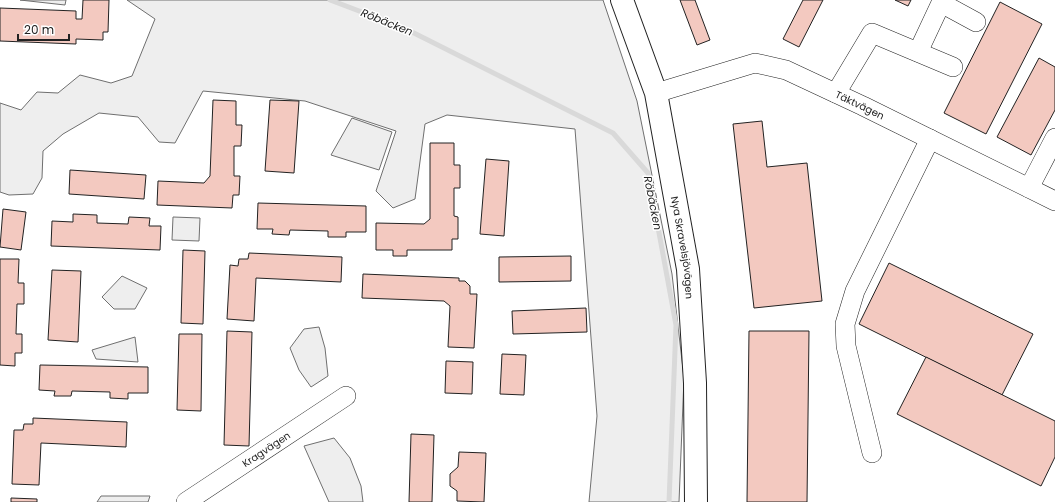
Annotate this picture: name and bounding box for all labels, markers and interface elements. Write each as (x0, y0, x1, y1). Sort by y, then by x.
water label: Röbäcken (359, 4, 415, 40)
scale bar (18, 16, 69, 42)
text: 20 m (24, 21, 54, 38)
street label: Täktvägen (833, 87, 887, 123)
water label: Röbäcken (640, 175, 666, 231)
street label: Nya Skravelsjövägen (667, 195, 697, 299)
street label: Kragvägen (239, 428, 293, 470)

